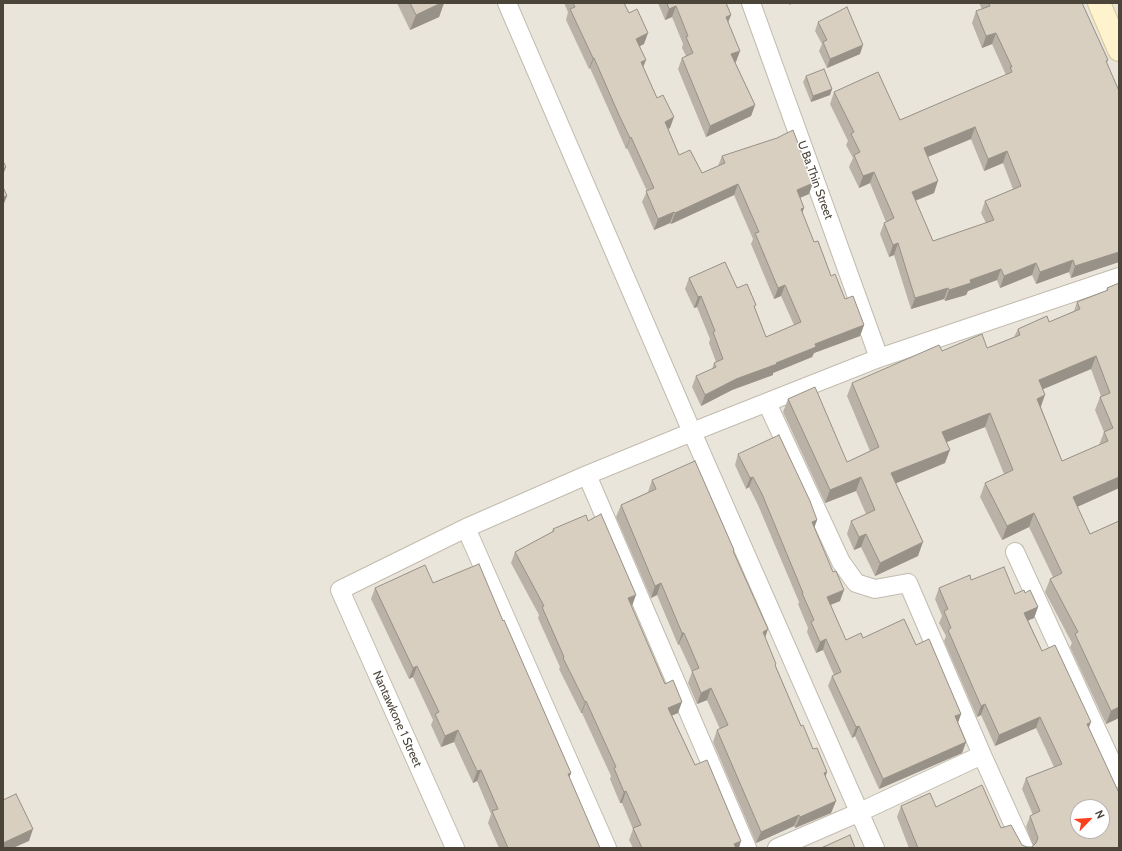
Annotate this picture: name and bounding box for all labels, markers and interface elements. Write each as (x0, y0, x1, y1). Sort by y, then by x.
street label: U Ba Thin Street (794, 139, 836, 221)
street label: Nantawkone 1 Street (369, 669, 425, 769)
north arrow (1070, 799, 1110, 839)
text: N (1092, 808, 1108, 821)

